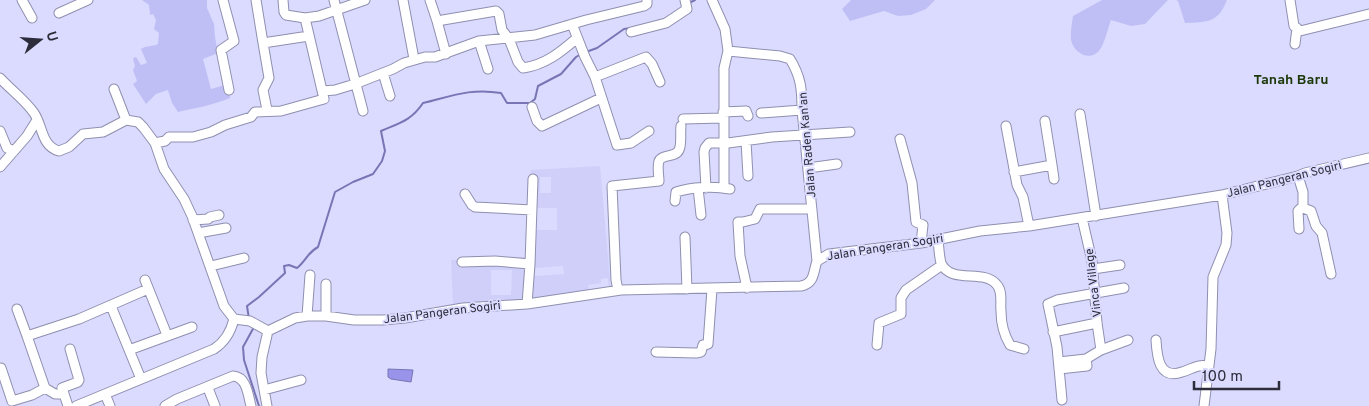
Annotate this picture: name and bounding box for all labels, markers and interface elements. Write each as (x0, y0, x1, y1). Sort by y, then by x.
north arrow (15, 15, 65, 65)
text: U (41, 29, 61, 44)
district label: Tanah Baru (1253, 72, 1329, 89)
street label: Jalan Raden Kan'an (795, 91, 821, 198)
street label: Jalan Pangeran Sogiri (1225, 158, 1343, 202)
street label: Jalan Pangeran Sogiri (826, 231, 945, 265)
street label: Vinca Village (1082, 248, 1106, 318)
street label: Jalan Pangeran Sogiri (383, 298, 502, 328)
scale bar (1194, 358, 1279, 390)
text: 100 m (1202, 368, 1243, 387)

